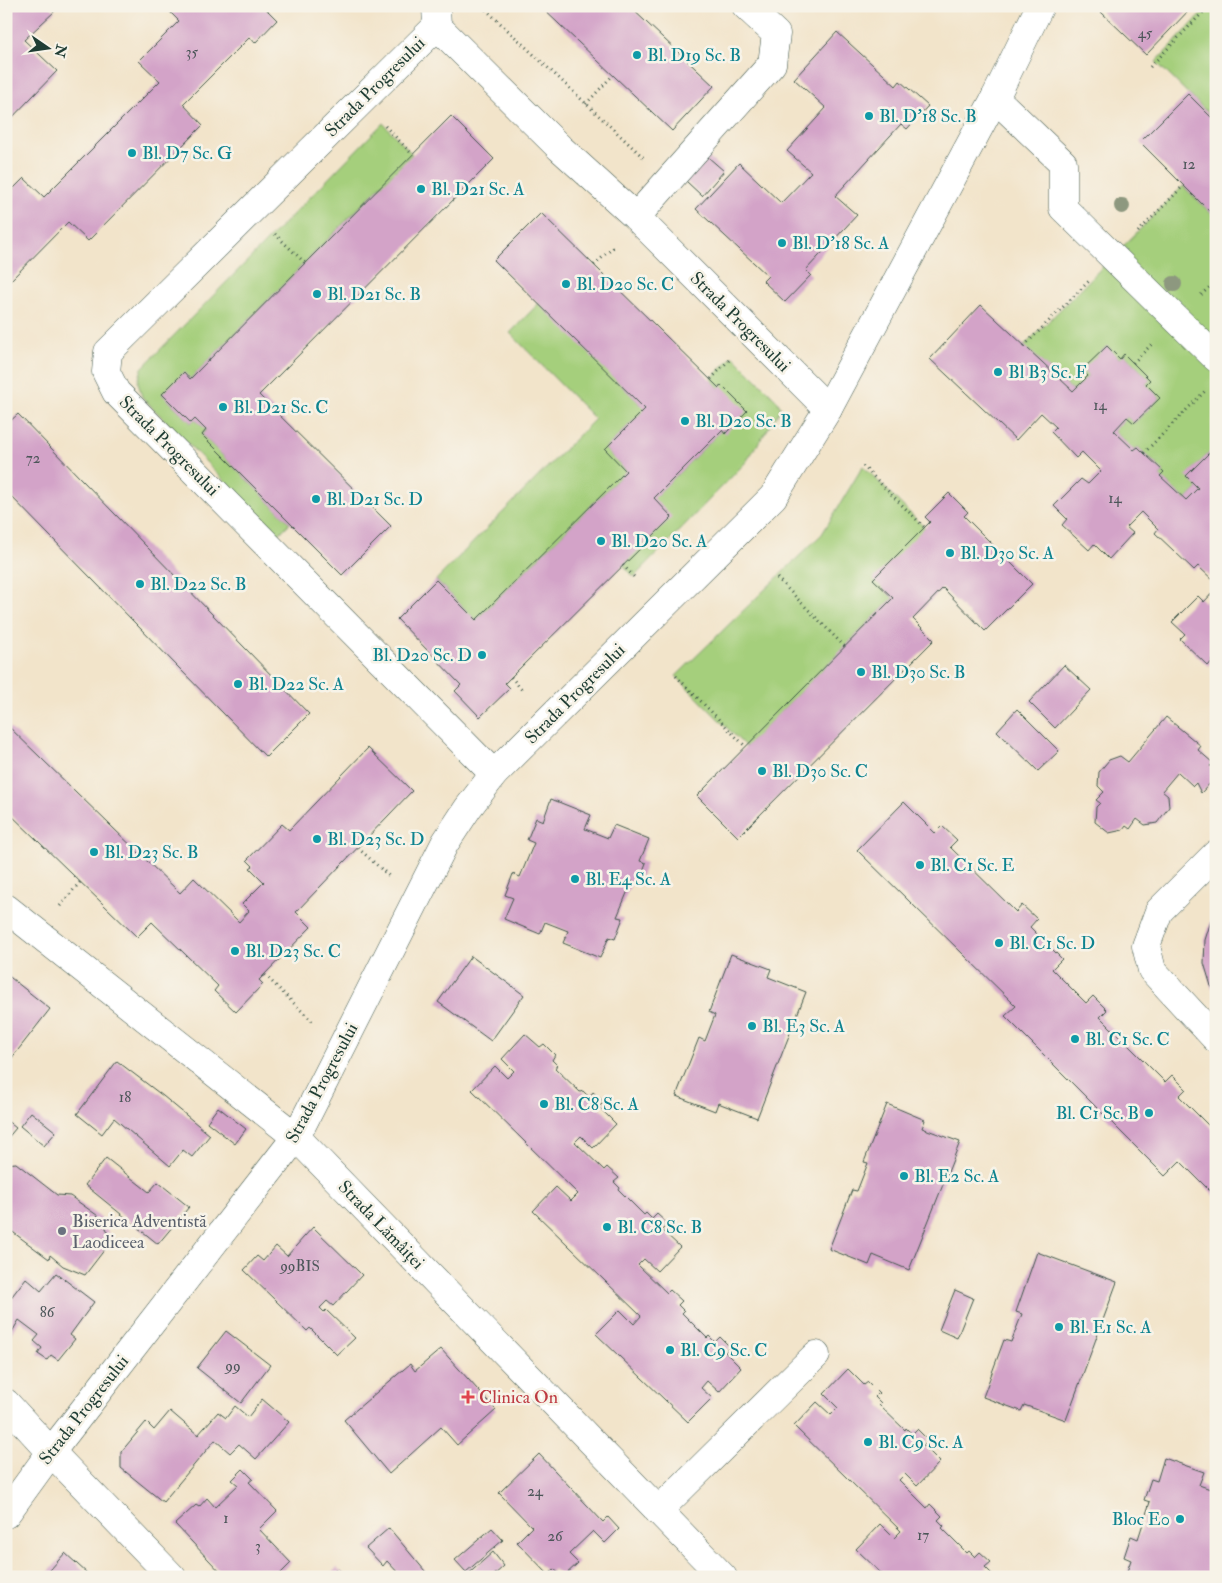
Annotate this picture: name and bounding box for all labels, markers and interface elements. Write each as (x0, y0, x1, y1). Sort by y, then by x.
north arrow (22, 22, 72, 72)
house number: 45 (1138, 24, 1153, 43)
street label: Strada Progresului (320, 32, 430, 142)
text: N (50, 42, 70, 59)
house number: 35 (186, 43, 199, 62)
place label: Bl. D19 Sc. B (647, 44, 741, 67)
marker: Bl. D19 Sc. B (631, 49, 643, 61)
place label: Bl. D'18 Sc. B (879, 105, 977, 128)
marker: Bl. D'18 Sc. B (863, 110, 875, 122)
place label: Bl. D7 Sc. G (142, 142, 232, 165)
marker: Bl. D7 Sc. G (126, 147, 138, 159)
house number: 12 (1183, 155, 1196, 174)
place label: Bl. D21 Sc. A (431, 178, 525, 201)
marker: Bl. D21 Sc. A (415, 183, 427, 195)
place label: Bl. D'18 Sc. A (792, 232, 890, 255)
marker: Bl. D'18 Sc. A (776, 237, 788, 249)
street label: Strada Progresului (685, 267, 795, 377)
place label: Bl. D20 Sc. C (576, 273, 674, 296)
marker: Bl. D20 Sc. C (560, 278, 572, 290)
place label: Bl. D21 Sc. B (327, 283, 421, 306)
marker: Bl. D21 Sc. B (311, 288, 323, 300)
place label: Bl B3 Sc. F (1008, 361, 1086, 384)
marker: Bl B3 Sc. F (992, 366, 1004, 378)
street label: Strada Progresului (114, 391, 224, 501)
place label: Bl. D21 Sc. C (233, 396, 328, 419)
house number: 14 (1093, 396, 1108, 415)
marker: Bl. D21 Sc. C (217, 401, 229, 413)
place label: Bl. D20 Sc. B (695, 410, 792, 433)
marker: Bl. D20 Sc. B (679, 415, 691, 427)
house number: 72 (26, 449, 41, 468)
place label: Bl. D21 Sc. D (326, 488, 423, 511)
house number: 14 (1108, 489, 1123, 508)
marker: Bl. D21 Sc. D (310, 493, 322, 505)
place label: Bl. D20 Sc. A (611, 530, 708, 553)
marker: Bl. D20 Sc. A (595, 535, 607, 547)
place label: Bl. D30 Sc. A (960, 542, 1055, 565)
marker: Bl. D30 Sc. A (944, 547, 956, 559)
place label: Bl. D22 Sc. B (150, 573, 247, 596)
marker: Bl. D22 Sc. B (134, 578, 146, 590)
street label: Strada Progresului (520, 639, 630, 749)
place label: Bl. D20 Sc. D (372, 644, 472, 667)
marker: Bl. D20 Sc. D (476, 649, 488, 661)
place label: Bl. D30 Sc. B (871, 661, 966, 684)
marker: Bl. D30 Sc. B (855, 666, 867, 678)
place label: Bl. D22 Sc. A (248, 673, 345, 696)
marker: Bl. D22 Sc. A (232, 678, 244, 690)
place label: Bl. D30 Sc. C (772, 760, 868, 783)
marker: Bl. D30 Sc. C (756, 765, 768, 777)
place label: Bl. D23 Sc. D (327, 828, 424, 851)
marker: Bl. D23 Sc. D (311, 833, 323, 845)
place label: Bl. D23 Sc. B (104, 841, 198, 864)
marker: Bl. D23 Sc. B (88, 846, 100, 858)
place label: Bl. C1 Sc. E (930, 854, 1015, 877)
marker: Bl. C1 Sc. E (914, 859, 926, 871)
place label: Bl. E4 Sc. A (585, 868, 672, 891)
marker: Bl. E4 Sc. A (569, 873, 581, 885)
place label: Bl. C1 Sc. D (1009, 932, 1095, 955)
marker: Bl. C1 Sc. D (993, 937, 1005, 949)
place label: Bl. D23 Sc. C (245, 940, 341, 963)
marker: Bl. D23 Sc. C (229, 945, 241, 957)
place label: Bl. E3 Sc. A (762, 1015, 846, 1038)
street label: Strada Progresului (281, 1019, 363, 1147)
marker: Bl. E3 Sc. A (746, 1020, 758, 1032)
place label: Bl. C1 Sc. C (1085, 1028, 1170, 1051)
marker: Bl. C1 Sc. C (1069, 1033, 1081, 1045)
house number: 18 (119, 1088, 131, 1107)
place label: Bl. C8 Sc. A (554, 1093, 640, 1116)
marker: Bl. C8 Sc. A (538, 1098, 550, 1110)
place label: Bl. C1 Sc. B (1056, 1102, 1139, 1125)
marker: Bl. C1 Sc. B (1143, 1107, 1155, 1119)
place label: Bl. E2 Sc. A (914, 1165, 1000, 1188)
marker: Bl. E2 Sc. A (898, 1170, 910, 1182)
street label: Strada Lămâiței (333, 1176, 429, 1274)
place label: Biserica Adventistă Laodiceea (72, 1210, 207, 1254)
place label: Bl. C8 Sc. B (617, 1216, 702, 1239)
marker: Bl. C8 Sc. B (601, 1221, 613, 1233)
marker: Biserica Adventistă Laodiceea (56, 1225, 68, 1237)
house number: 99BIS (279, 1257, 320, 1276)
house number: 86 (40, 1303, 56, 1322)
place label: Bl. E1 Sc. A (1069, 1316, 1152, 1339)
marker: Bl. E1 Sc. A (1053, 1321, 1065, 1333)
place label: Bl. C9 Sc. C (680, 1339, 768, 1362)
marker: Bl. C9 Sc. C (664, 1344, 676, 1356)
street label: Strada Progresului (34, 1350, 134, 1469)
house number: 99 (224, 1357, 241, 1376)
place label: Clinica On (479, 1386, 558, 1409)
marker: Clinica On (461, 1390, 475, 1404)
place label: Bl. C9 Sc. A (878, 1431, 964, 1454)
marker: Bl. C9 Sc. A (862, 1436, 874, 1448)
house number: 24 (527, 1482, 544, 1501)
place label: Bloc E0 (1112, 1508, 1170, 1531)
house number: 1 (223, 1509, 229, 1528)
marker: Bloc E0 (1174, 1513, 1186, 1525)
house number: 17 (917, 1526, 929, 1545)
house number: 26 (547, 1527, 564, 1546)
house number: 3 (255, 1537, 261, 1556)

